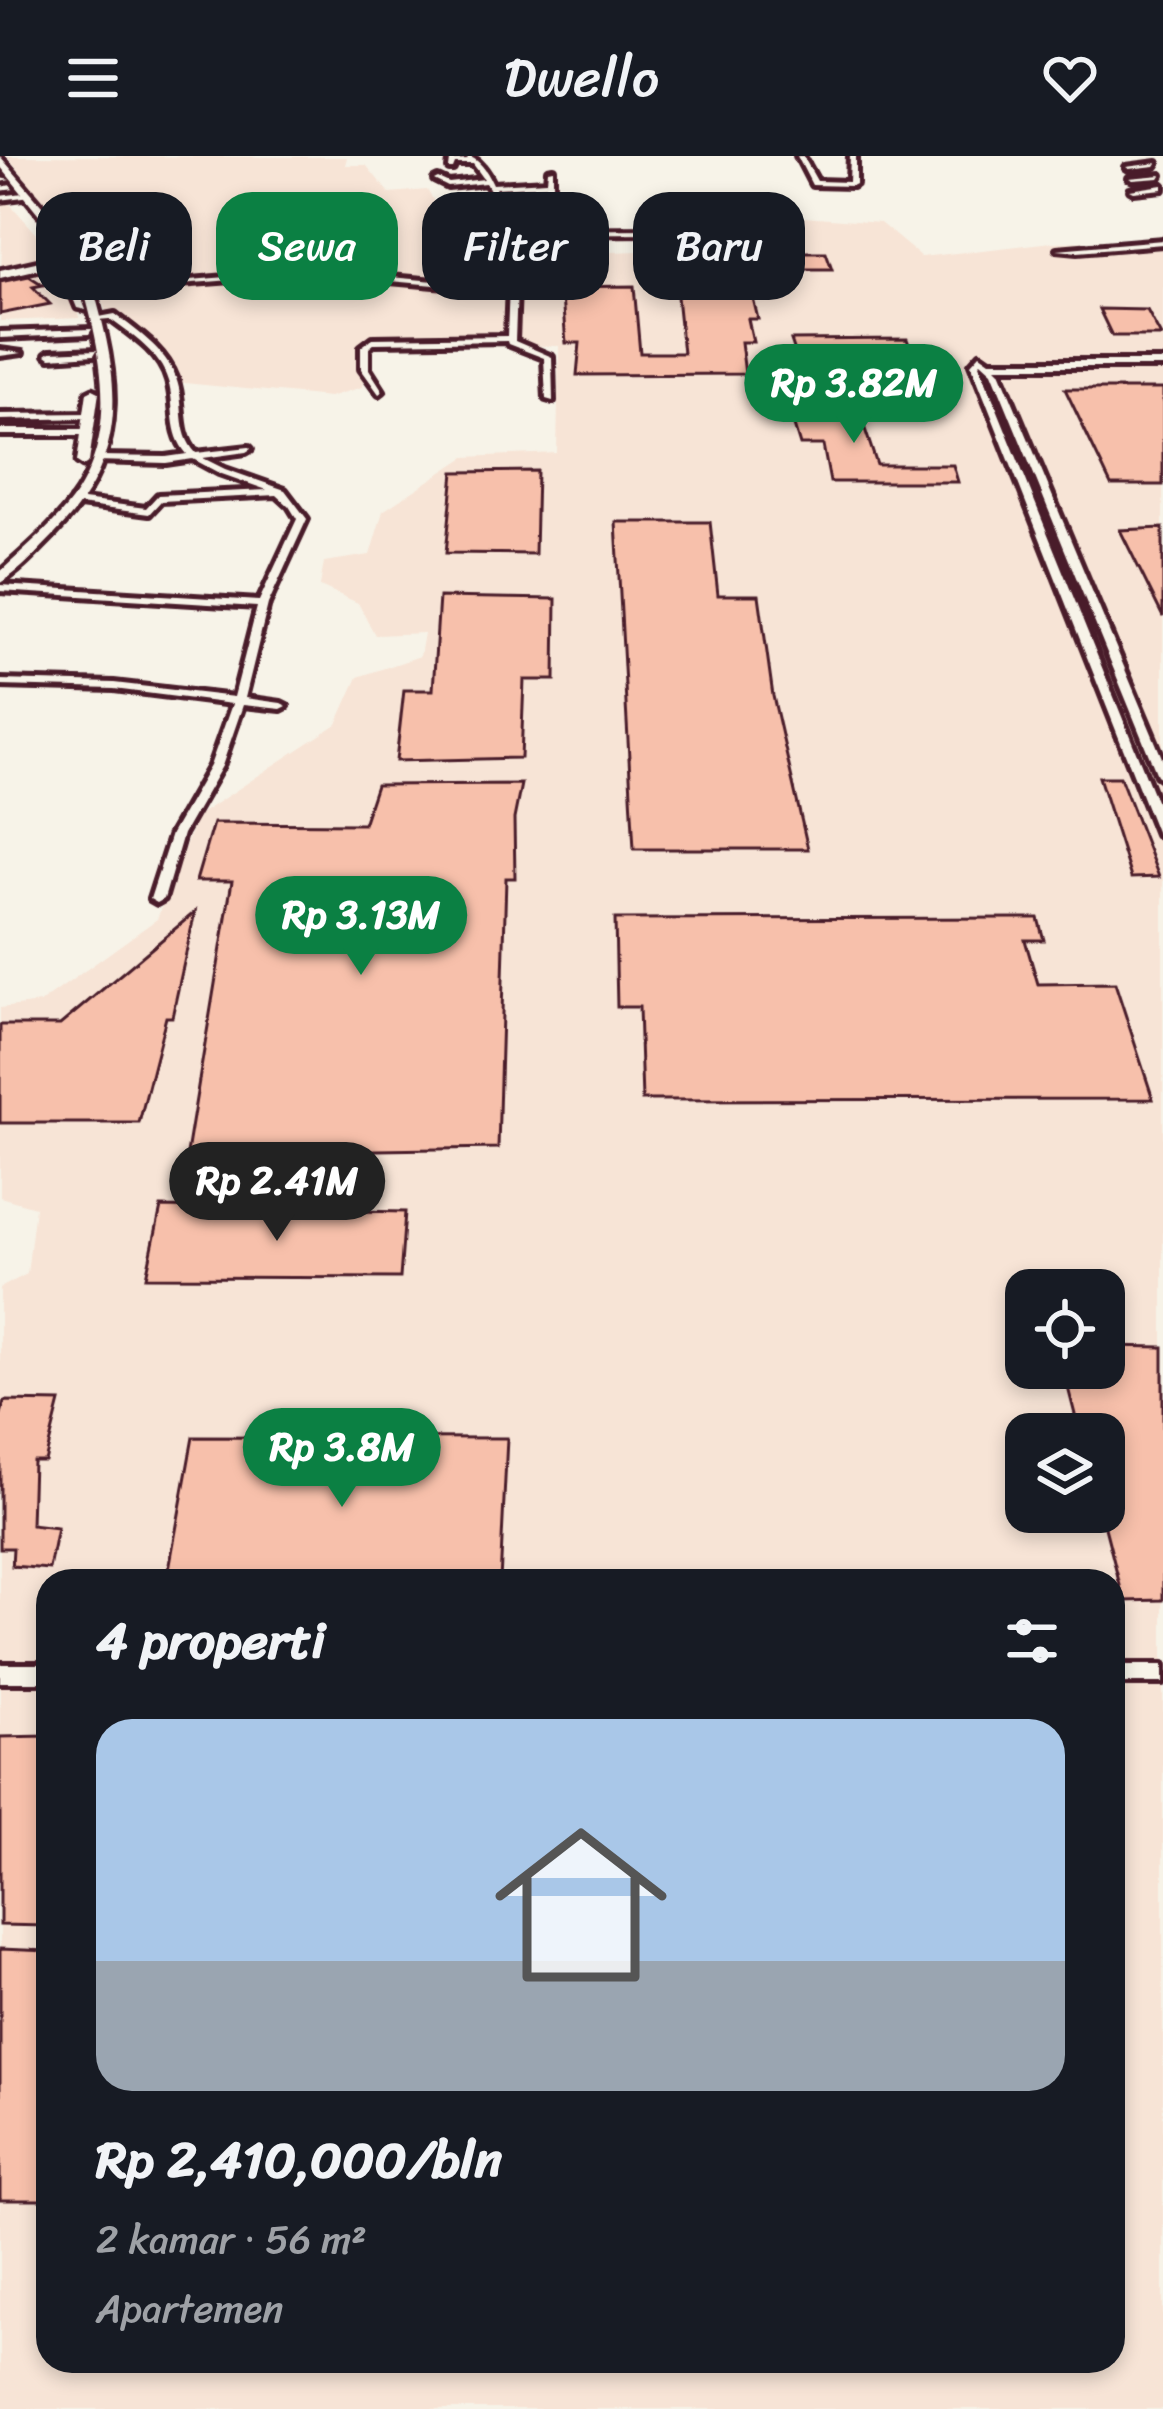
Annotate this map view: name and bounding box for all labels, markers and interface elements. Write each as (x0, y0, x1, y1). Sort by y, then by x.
text: Dwello (504, 30, 659, 126)
icon: menu (60, 45, 126, 111)
icon: heart (1037, 45, 1103, 111)
chip: Beli (36, 192, 192, 300)
chip: Sewa (216, 192, 398, 300)
chip: Filter (422, 192, 609, 300)
chip: Baru (633, 192, 805, 300)
pin: Rp 3.82M (730, 344, 978, 446)
text: Rp 3.82M (771, 348, 937, 417)
pin: Rp 3.13M (237, 876, 485, 978)
text: Rp 3.13M (282, 880, 440, 949)
pin: Rp 2.41M (153, 1142, 401, 1244)
text: Rp 2.41M (196, 1146, 358, 1215)
map controls (1005, 1269, 1125, 1533)
button: locate (1005, 1269, 1125, 1389)
pin: Rp 3.8M (231, 1408, 453, 1510)
text: Rp 3.8M (270, 1412, 414, 1481)
button: layers (1005, 1413, 1125, 1533)
text: 4 properti (96, 1596, 325, 1686)
icon: filters (999, 1608, 1065, 1674)
icon: home (473, 1797, 689, 2013)
text: Rp 2,410,000/bln (96, 2115, 502, 2205)
text: 2 kamar · 56 m² (96, 2205, 367, 2274)
text: Apartemen (96, 2274, 283, 2343)

